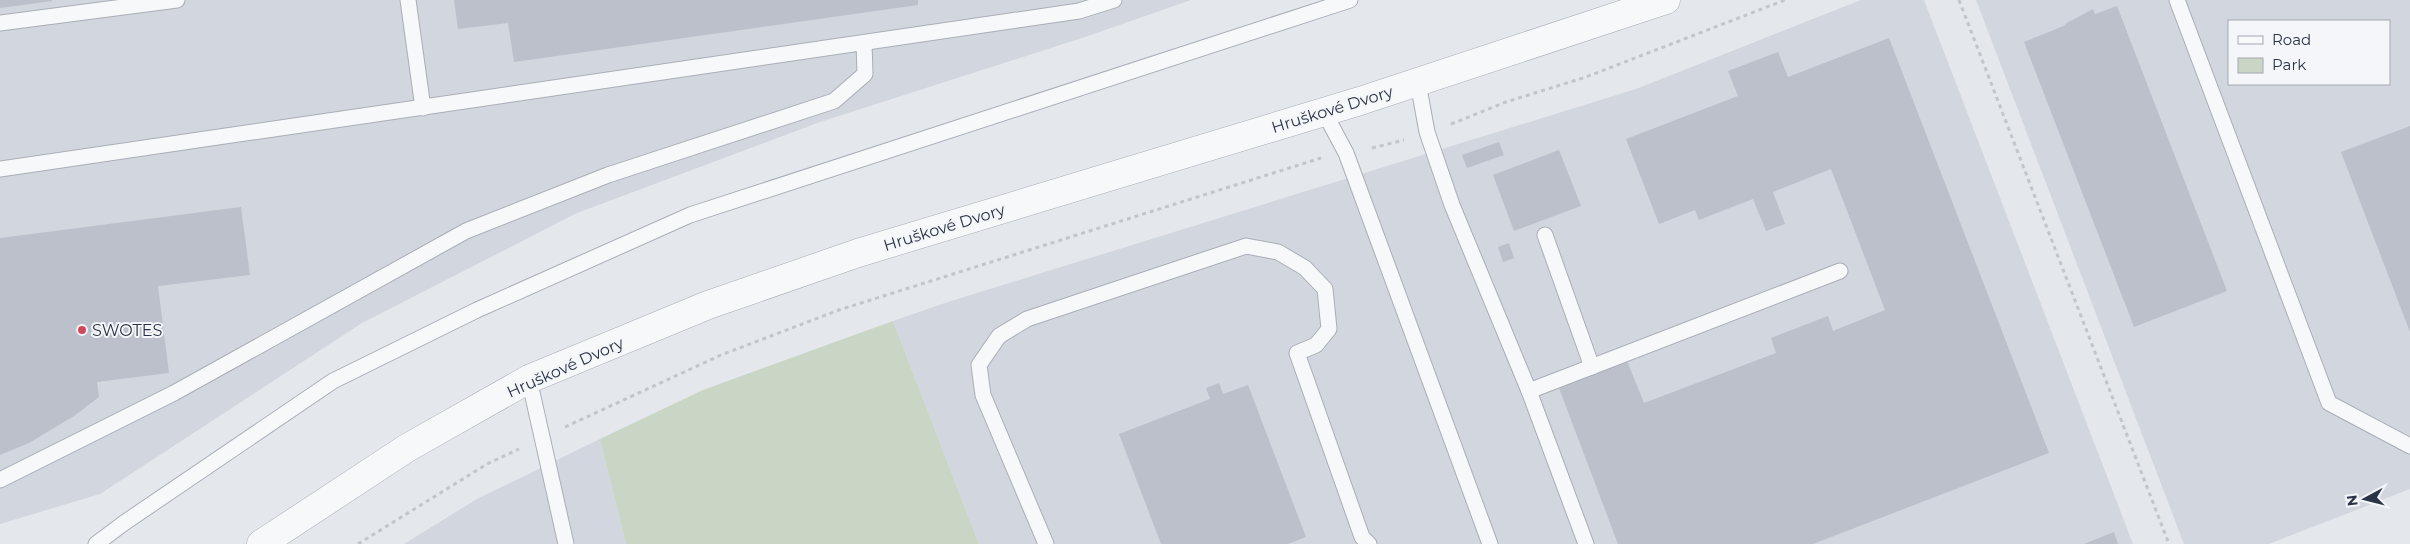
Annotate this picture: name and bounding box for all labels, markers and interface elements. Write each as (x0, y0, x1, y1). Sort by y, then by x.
legend (2228, 20, 2390, 85)
text: Road (2272, 30, 2311, 49)
text: Park (2272, 55, 2306, 74)
street label: Hruškové Dvory (1269, 82, 1395, 137)
street label: Hruškové Dvory (881, 200, 1007, 255)
place label: SWOTES (92, 321, 162, 340)
marker: SWOTES (76, 324, 88, 336)
street label: Hruškové Dvory (504, 333, 627, 402)
north arrow (2340, 474, 2390, 524)
text: N (2342, 494, 2362, 507)

